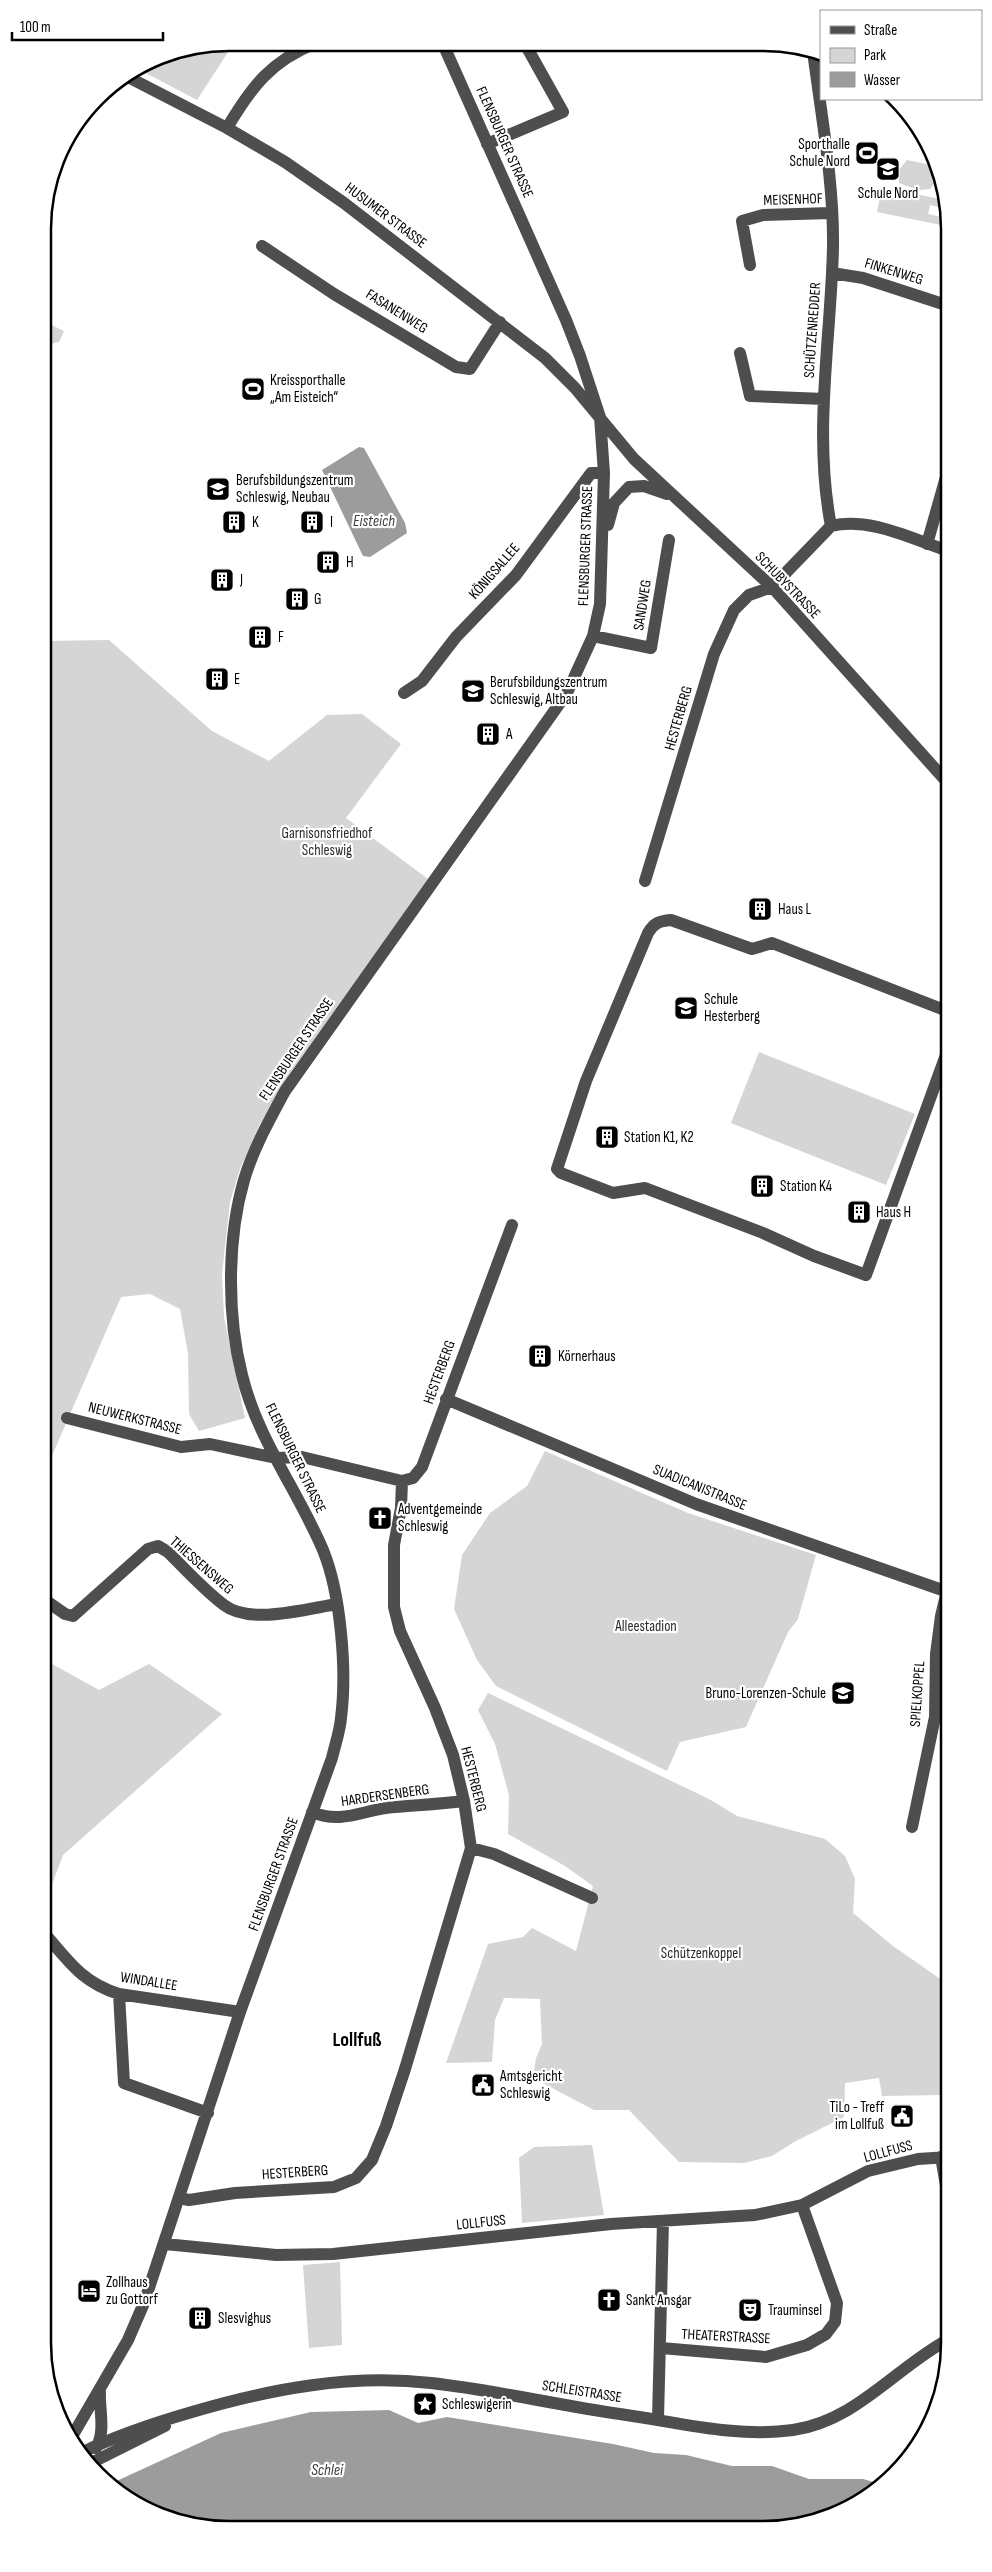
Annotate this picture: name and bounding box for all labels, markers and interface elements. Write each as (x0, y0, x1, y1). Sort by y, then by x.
scale bar (12, 10, 164, 42)
legend (820, 10, 982, 100)
text: 100 m (20, 18, 51, 37)
text: Straße (864, 21, 897, 40)
text: Park (864, 46, 886, 65)
text: Wasser (864, 71, 901, 90)
street label: FLENSBURGER STRASSE (471, 84, 538, 201)
place label: Sporthalle Schule Nord (789, 135, 850, 171)
sports icon: Sporthalle Schule Nord (854, 140, 880, 166)
school or university icon: Schule Nord (875, 156, 901, 182)
street label: HUSUMER STRASSE (341, 178, 430, 252)
place label: Schule Nord (858, 184, 918, 203)
street label: MEISENHOF (763, 189, 823, 210)
street label: FINKENWEG (862, 254, 926, 289)
street label: SCHÜTZENREDDER (800, 282, 825, 379)
street label: FASANENWEG (362, 285, 431, 338)
place label: Kreissporthalle „Am Eisteich“ (270, 371, 346, 407)
sports icon: Kreissporthalle „Am Eisteich“ (240, 376, 266, 402)
place label: Berufsbildungszentrum Schleswig, Neubau (236, 471, 353, 507)
school or university icon: Berufsbildungszentrum Schleswig, Neubau (205, 476, 231, 502)
street label: FLENSBURGER STRASSE (574, 486, 597, 606)
building icon: K (221, 509, 247, 535)
building icon: I (299, 509, 325, 535)
water label: Eisteich (353, 512, 395, 531)
place label: K (252, 513, 259, 532)
place label: I (330, 513, 333, 532)
street label: KÖNIGSALLEE (465, 539, 524, 603)
street label: SCHUBYSTRASSE (751, 548, 824, 623)
building icon: H (315, 549, 341, 575)
place label: H (346, 553, 354, 572)
building icon: J (209, 567, 235, 593)
place label: J (239, 571, 243, 590)
street label: SANDWEG (629, 578, 656, 632)
building icon: G (284, 586, 310, 612)
place label: G (314, 590, 322, 609)
building icon: F (247, 624, 273, 650)
place label: F (278, 628, 284, 647)
building icon: E (204, 666, 230, 692)
place label: E (234, 670, 240, 689)
place label: Berufsbildungszentrum Schleswig, Altbau (490, 673, 607, 709)
school or university icon: Berufsbildungszentrum Schleswig, Altbau (460, 678, 486, 704)
street label: HESTERBERG (660, 684, 697, 753)
building icon: A (475, 721, 501, 747)
place label: A (505, 725, 513, 744)
park label: Garnisonsfriedhof Schleswig (282, 824, 373, 860)
building icon: Haus L (747, 896, 773, 922)
place label: Haus L (778, 900, 811, 919)
place label: Schule Hesterberg (704, 990, 760, 1026)
street label: FLENSBURGER STRASSE (255, 994, 338, 1104)
school or university icon: Schule Hesterberg (673, 995, 699, 1021)
building icon: Station K1, K2 (594, 1124, 620, 1150)
place label: Station K1, K2 (624, 1128, 694, 1147)
building icon: Station K4 (749, 1173, 775, 1199)
place label: Station K4 (780, 1177, 832, 1196)
building icon: Haus H (846, 1199, 872, 1225)
place label: Haus H (876, 1203, 911, 1222)
street label: HESTERBERG (419, 1338, 460, 1407)
building icon: Körnerhaus (527, 1343, 553, 1369)
place label: Körnerhaus (558, 1347, 616, 1366)
street label: NEUWERKSTRASSE (86, 1398, 183, 1439)
street label: FLENSBURGER STRASSE (261, 1400, 330, 1516)
street label: SUADICANISTRASSE (650, 1460, 749, 1515)
place label: Adventgemeinde Schleswig (397, 1500, 482, 1536)
church icon: Adventgemeinde Schleswig (367, 1505, 393, 1531)
street label: THIESSENSWEG (166, 1532, 238, 1598)
park label: Alleestadion (614, 1617, 677, 1636)
street label: SPIELKOPPEL (906, 1660, 929, 1728)
school or university icon: Bruno-Lorenzen-Schule (830, 1680, 856, 1706)
place label: Bruno-Lorenzen-Schule (706, 1684, 826, 1703)
street label: HESTERBERG (456, 1745, 491, 1814)
street label: HARDERSENBERG (340, 1780, 430, 1811)
street label: FLENSBURGER STRASSE (244, 1815, 303, 1934)
park label: Schützenkoppel (661, 1944, 741, 1963)
street label: WINDALLEE (119, 1968, 179, 1995)
district label: Lollfuß (333, 2028, 381, 2052)
place label: Amtsgericht Schleswig (499, 2067, 563, 2103)
public building icon: Amtsgericht Schleswig (470, 2072, 496, 2098)
place label: TiLo - Treff im Lollfuß (830, 2098, 884, 2134)
public building icon: TiLo - Treff im Lollfuß (889, 2103, 915, 2129)
street label: LOLLFUSS (862, 2136, 915, 2167)
street label: HESTERBERG (261, 2161, 329, 2184)
street label: LOLLFUSS (455, 2210, 507, 2235)
place label: Zollhaus zu Gottorf (106, 2273, 159, 2309)
hotel icon: Zollhaus zu Gottorf (76, 2278, 102, 2304)
church icon: Sankt Ansgar (596, 2287, 622, 2313)
place label: Sankt Ansgar (626, 2291, 692, 2310)
theatre icon: Trauminsel (737, 2297, 763, 2323)
place label: Trauminsel (768, 2301, 822, 2320)
building icon: Slesvighus (187, 2305, 213, 2331)
place label: Slesvighus (218, 2309, 271, 2328)
street label: THEATERSTRASSE (681, 2325, 771, 2348)
street label: SCHLEISTRASSE (541, 2376, 623, 2407)
place icon: Schleswigerin (412, 2391, 438, 2417)
place label: Schleswigerin (442, 2395, 512, 2414)
water label: Schlei (311, 2461, 344, 2480)

